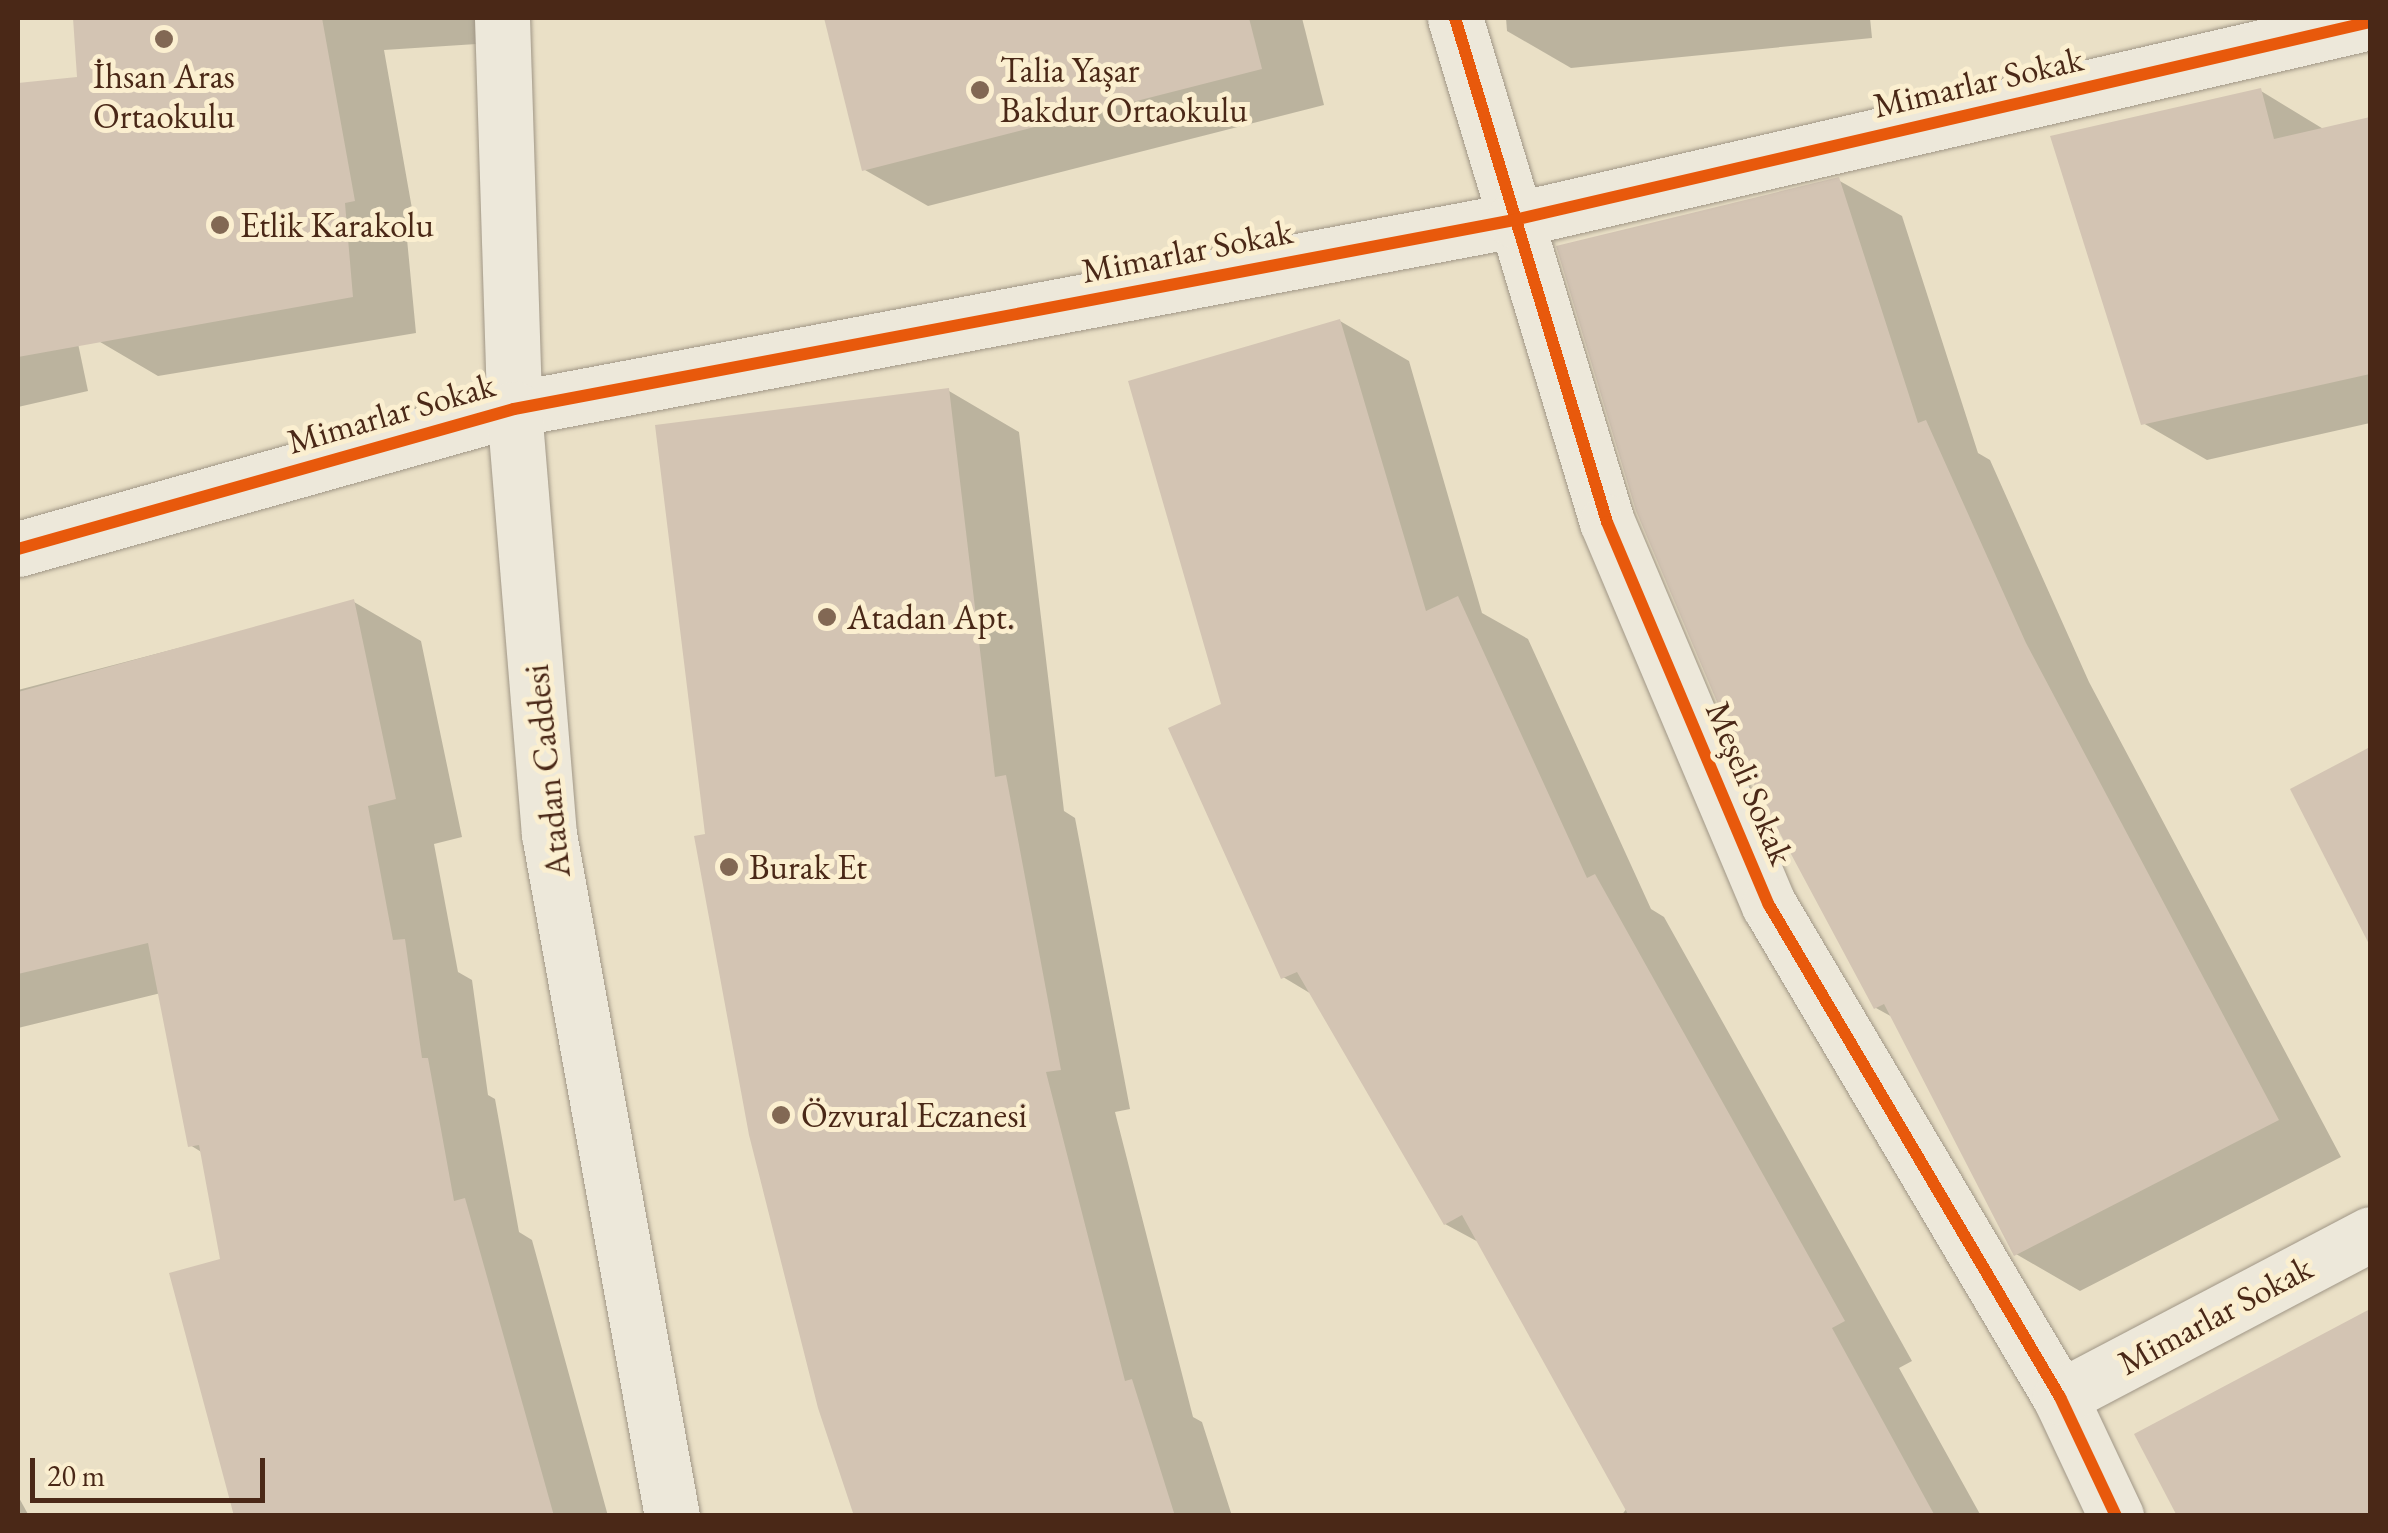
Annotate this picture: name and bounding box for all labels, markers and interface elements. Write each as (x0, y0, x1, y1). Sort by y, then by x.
marker: İhsan Aras Ortaokulu (153, 28, 175, 50)
street label: Mimarlar Sokak (1869, 37, 2087, 127)
place label: Talia Yaşar Bakdur Ortaokulu (1000, 49, 1248, 131)
place label: İhsan Aras Ortaokulu (93, 55, 235, 137)
marker: Talia Yaşar Bakdur Ortaokulu (969, 79, 991, 101)
place label: Etlik Karakolu (240, 204, 434, 246)
street label: Mimarlar Sokak (1078, 210, 1296, 292)
marker: Etlik Karakolu (209, 214, 231, 236)
street label: Mimarlar Sokak (282, 363, 500, 463)
place label: Atadan Apt. (847, 596, 1015, 638)
marker: Atadan Apt. (816, 606, 838, 628)
street label: Atadan Caddesi (515, 662, 579, 880)
street label: Meşeli Sokak (1697, 695, 1803, 871)
place label: Burak Et (749, 846, 867, 888)
marker: Burak Et (718, 856, 740, 878)
place label: Özvural Eczanesi (801, 1094, 1027, 1136)
marker: Özvural Eczanesi (770, 1104, 792, 1126)
street label: Mimarlar Sokak (2111, 1246, 2319, 1384)
scale bar (35, 1438, 270, 1500)
text: 20 m (47, 1456, 105, 1495)

